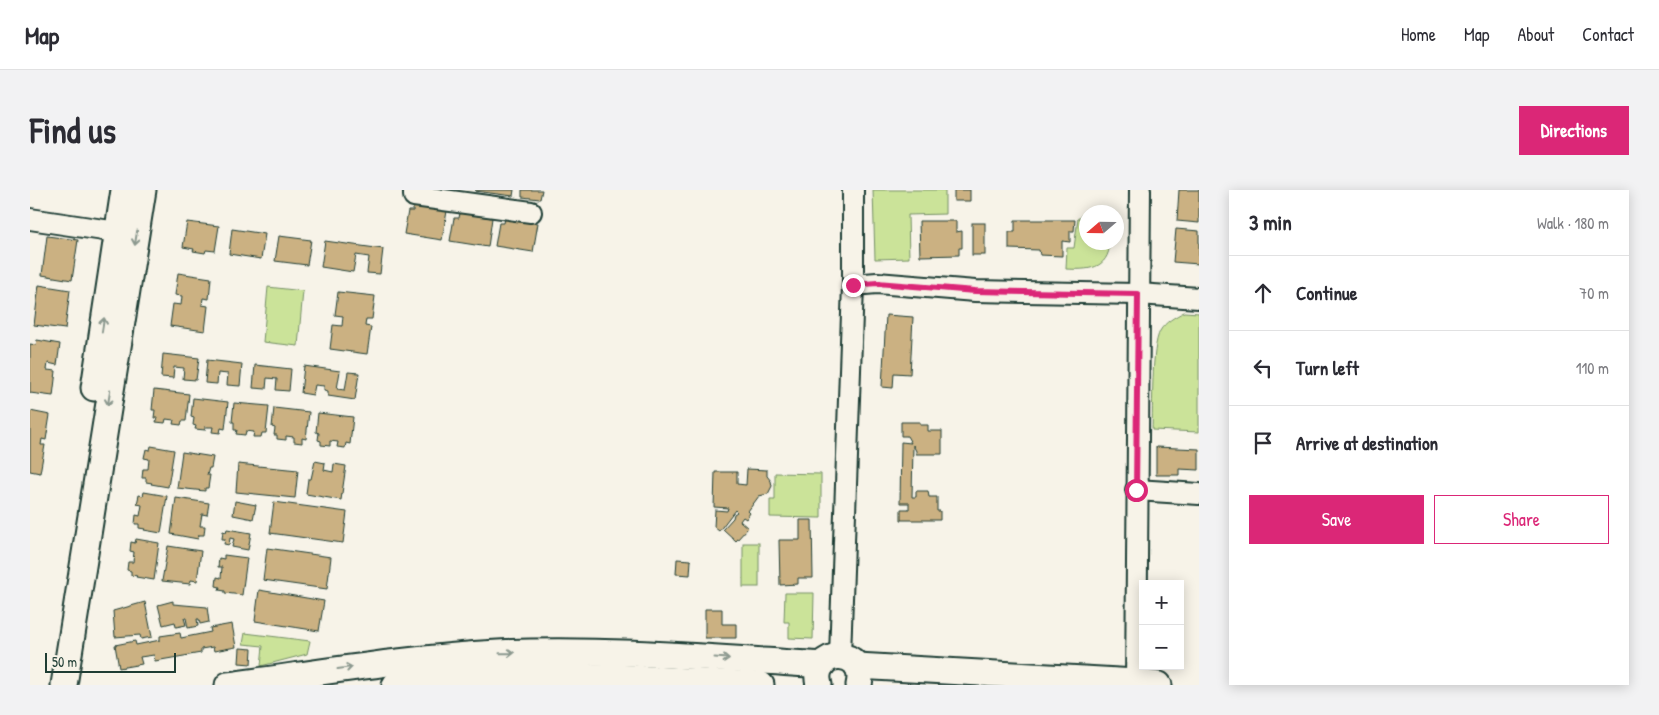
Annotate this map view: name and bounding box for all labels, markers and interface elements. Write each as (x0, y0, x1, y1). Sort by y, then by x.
text: Map (25, 19, 59, 51)
text: Home (1401, 22, 1436, 47)
text: Map (1464, 22, 1489, 47)
text: About (1517, 22, 1554, 47)
text: Contact (1582, 22, 1634, 47)
button: Directions (1519, 106, 1629, 155)
text: Find us (30, 107, 116, 154)
north arrow (1079, 205, 1124, 250)
text: 3 min (1249, 208, 1292, 237)
text: Walk · 180 m (1537, 212, 1609, 234)
one-way arrow (130, 230, 140, 246)
route end (842, 274, 865, 297)
icon: ahead (1249, 279, 1277, 307)
text: Continue (1296, 280, 1357, 306)
text: 70 m (1579, 282, 1609, 304)
one-way arrow (99, 318, 109, 334)
icon: left (1249, 354, 1277, 382)
text: Turn left (1296, 355, 1359, 381)
text: 110 m (1576, 357, 1609, 379)
one-way arrow (104, 390, 114, 406)
icon: arrive (1249, 429, 1277, 457)
text: Arrive at destination (1296, 430, 1438, 456)
route start (1125, 479, 1148, 502)
button: Save (1249, 495, 1424, 544)
button: Share (1434, 495, 1609, 544)
map controls (1139, 580, 1184, 670)
button: + (1139, 580, 1184, 625)
button: − (1139, 625, 1184, 670)
one-way arrow (498, 648, 515, 658)
scale bar (45, 650, 176, 673)
text: 50 m (52, 652, 77, 671)
one-way arrow (714, 653, 730, 663)
one-way arrow (337, 663, 353, 673)

